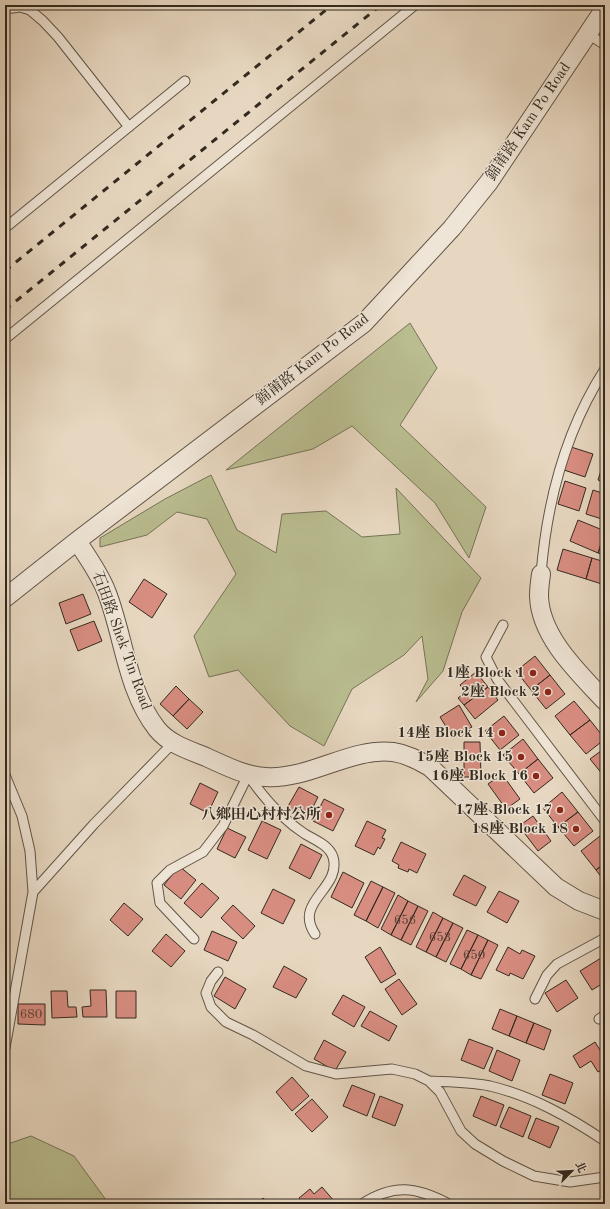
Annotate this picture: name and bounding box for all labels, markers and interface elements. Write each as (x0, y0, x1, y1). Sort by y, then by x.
street label: 錦莆路 Kam Po Road (482, 59, 574, 184)
street label: 錦莆路 Kam Po Road (253, 310, 372, 409)
street label: 石田路 Shek Tin Road (89, 569, 155, 712)
place label: 1座 Block 1 (446, 663, 525, 681)
marker: 1座 Block 1 (528, 668, 538, 678)
place label: 2座 Block 2 (461, 682, 540, 700)
marker: 2座 Block 2 (543, 687, 553, 697)
place label: 14座 Block 14 (398, 723, 494, 741)
marker: 14座 Block 14 (497, 728, 507, 738)
place label: 15座 Block 15 (417, 747, 513, 765)
marker: 15座 Block 15 (516, 752, 526, 762)
place label: 16座 Block 16 (432, 766, 528, 784)
marker: 16座 Block 16 (531, 771, 541, 781)
place label: 17座 Block 17 (456, 800, 552, 818)
marker: 17座 Block 17 (555, 805, 565, 815)
place label: 八鄉田心村村公所 (201, 806, 321, 823)
marker: 八鄉田心村村公所 (324, 810, 334, 820)
place label: 18座 Block 18 (472, 819, 568, 837)
marker: 18座 Block 18 (571, 824, 581, 834)
house number: 656 (394, 914, 416, 927)
house number: 653 (429, 931, 451, 944)
house number: 650 (463, 949, 485, 962)
house number: 680 (20, 1008, 42, 1021)
north arrow (552, 1151, 592, 1191)
text: 北 (573, 1159, 589, 1175)

